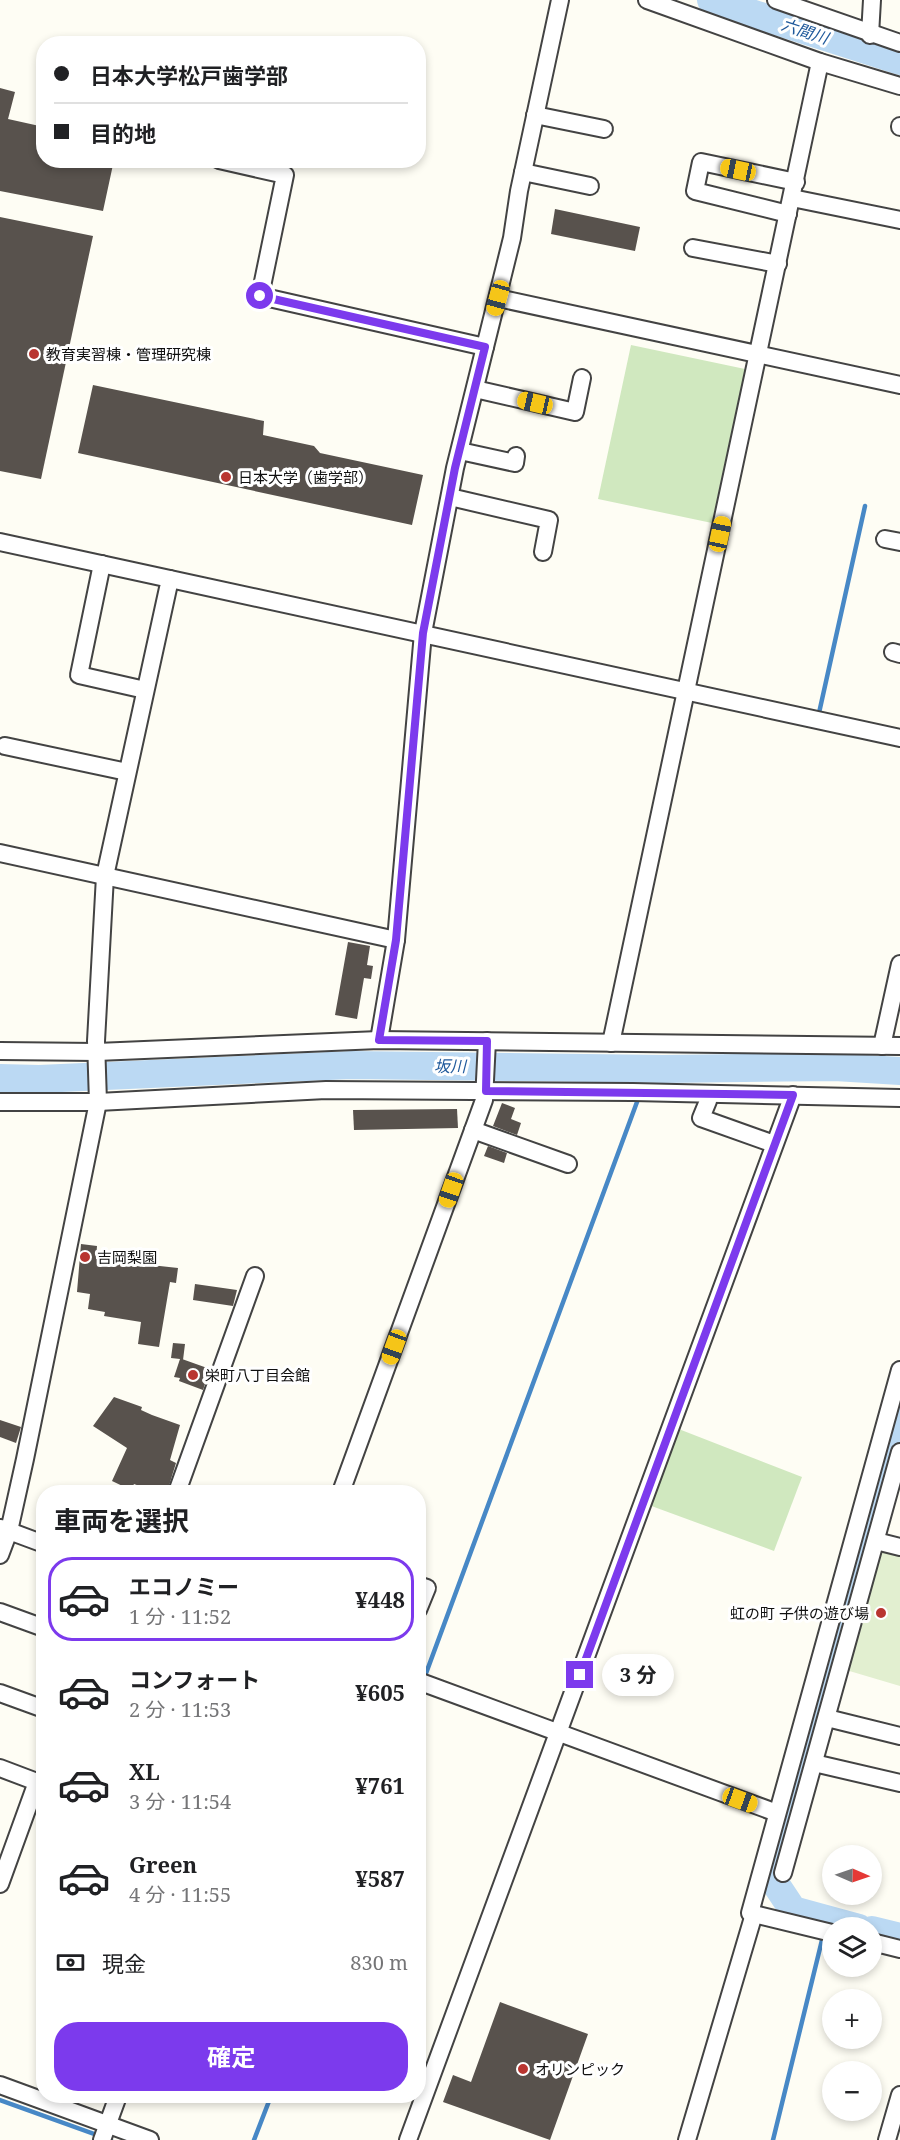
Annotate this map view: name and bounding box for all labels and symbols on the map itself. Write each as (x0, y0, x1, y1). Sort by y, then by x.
water label: 六間川 (779, 13, 833, 49)
car (719, 157, 757, 183)
car (485, 278, 511, 318)
route start (246, 282, 273, 309)
place label: 教育実習棟・管理研究棟 (46, 344, 211, 364)
marker: 教育実習棟・管理研究棟 (27, 347, 41, 361)
car (515, 390, 555, 416)
place label: 日本大学（歯学部） (238, 467, 373, 487)
marker: 日本大学（歯学部） (219, 470, 233, 484)
car (707, 515, 733, 553)
water label: 坂川 (434, 1055, 468, 1077)
car (437, 1170, 465, 1210)
place label: 吉岡梨園 (97, 1247, 157, 1267)
marker: 吉岡梨園 (78, 1250, 92, 1264)
car (379, 1327, 409, 1367)
place label: 栄町八丁目会館 (205, 1365, 310, 1385)
marker: 栄町八丁目会館 (186, 1368, 200, 1382)
place label: 虹の町 子供の遊び場 (730, 1603, 869, 1623)
marker: 虹の町 子供の遊び場 (874, 1606, 888, 1620)
callout: 3 分 (601, 1654, 673, 1696)
route end (566, 1661, 593, 1688)
car (720, 1785, 760, 1815)
north arrow (822, 1845, 882, 1905)
place label: オリンピック (535, 2059, 625, 2079)
marker: オリンピック (516, 2062, 530, 2076)

